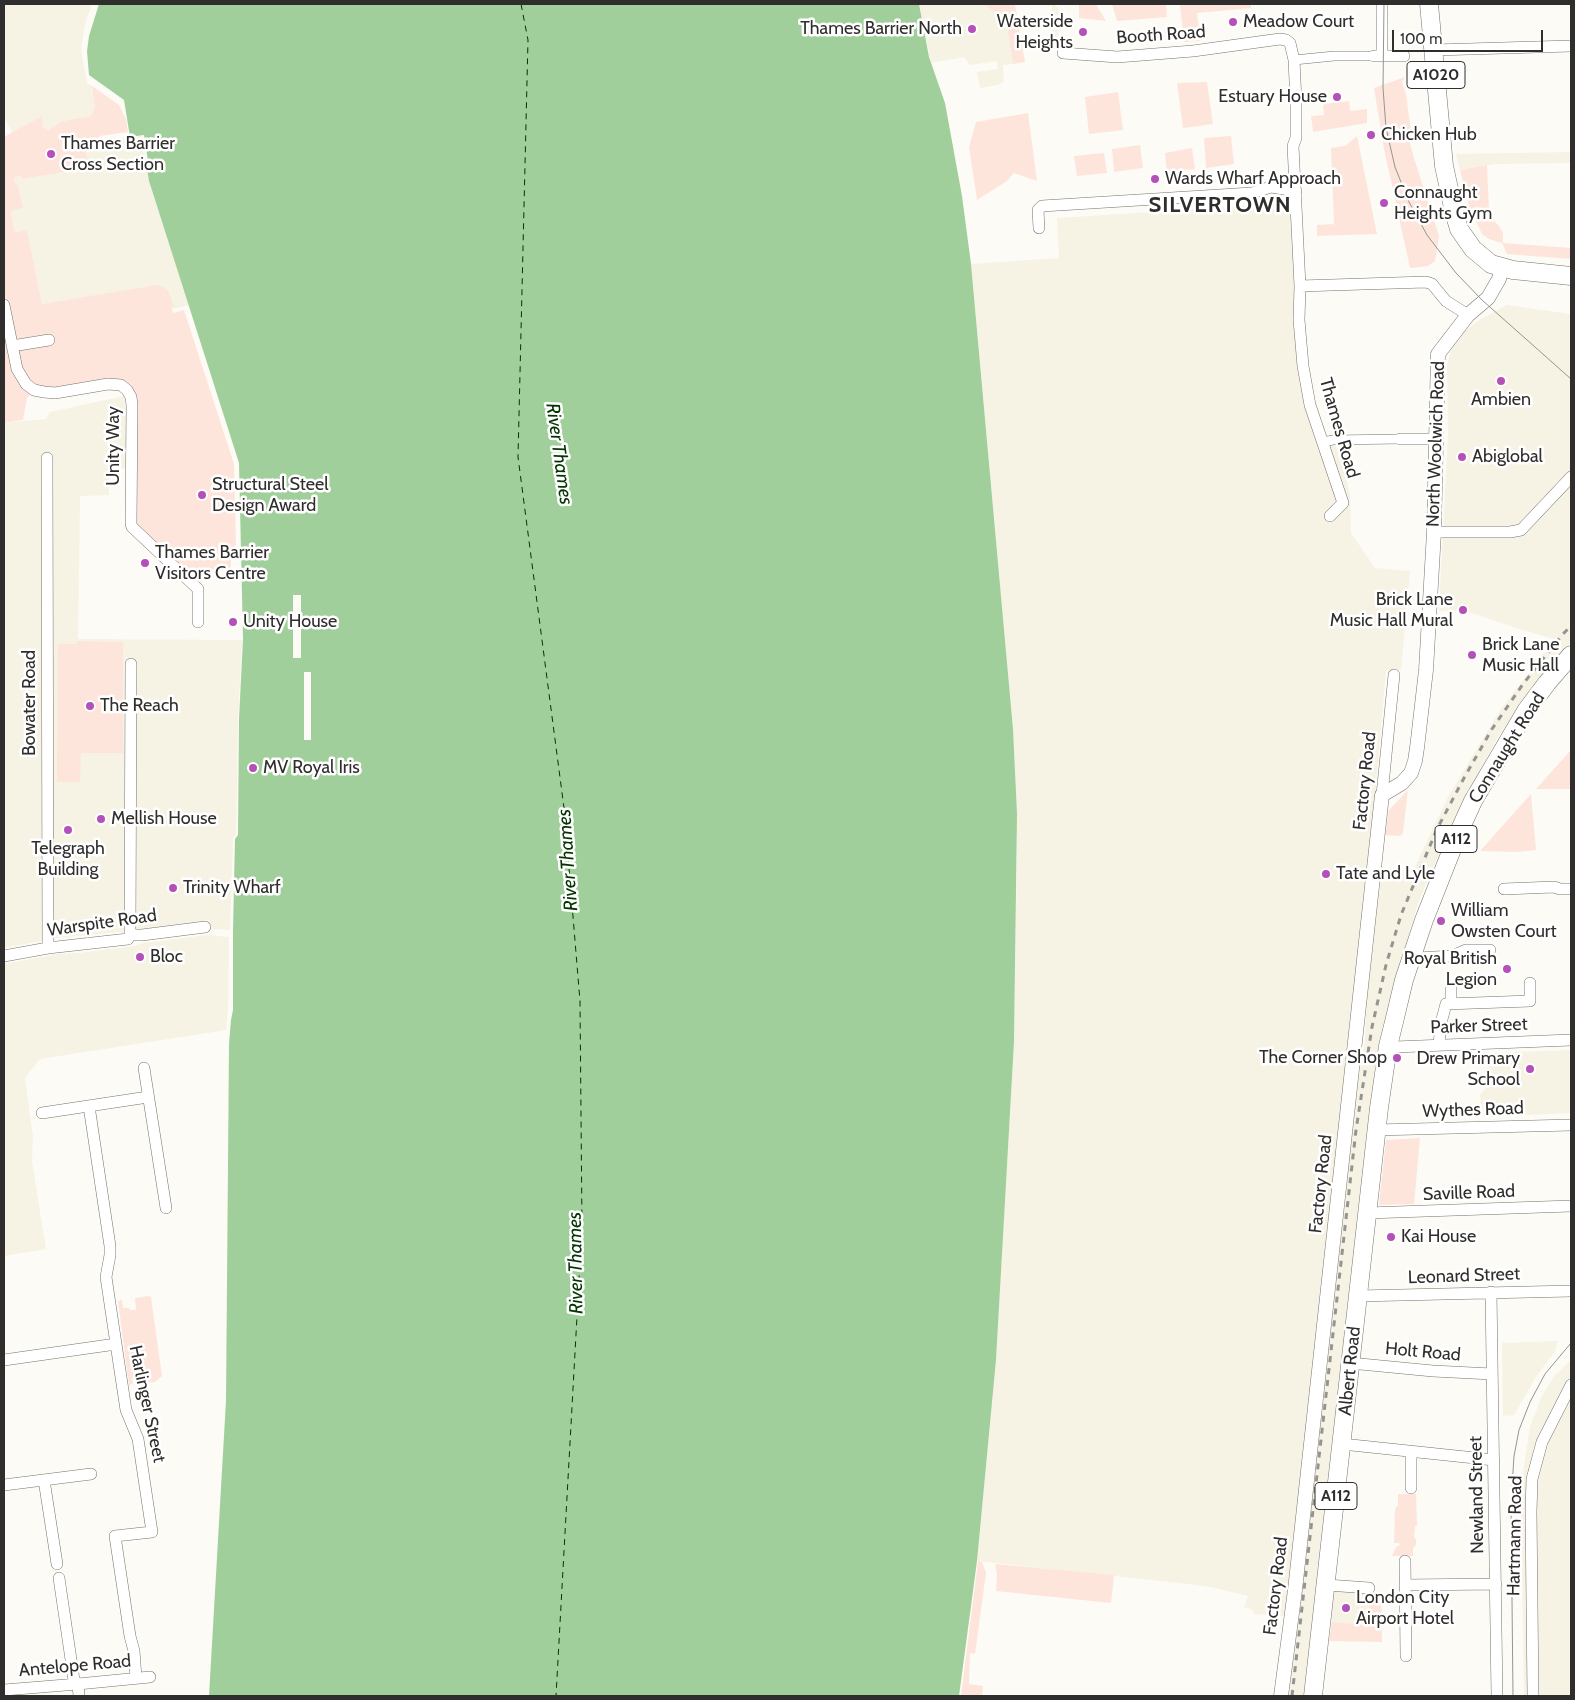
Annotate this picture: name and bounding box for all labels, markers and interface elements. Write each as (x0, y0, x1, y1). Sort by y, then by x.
place label: Waterside Heights (997, 11, 1073, 54)
place label: Meadow Court (1243, 11, 1354, 33)
marker: Meadow Court (1227, 16, 1239, 28)
place label: Thames Barrier North (800, 18, 962, 40)
scale bar (1395, 20, 1546, 52)
street label: Booth Road (1116, 21, 1206, 49)
marker: Thames Barrier North (966, 23, 978, 35)
marker: Waterside Heights (1077, 26, 1089, 38)
text: 100 m (1400, 30, 1442, 48)
road number: A1020 (1407, 62, 1465, 88)
place label: Estuary House (1218, 86, 1327, 108)
marker: Estuary House (1331, 91, 1343, 103)
place label: Chicken Hub (1381, 124, 1477, 146)
marker: Chicken Hub (1365, 129, 1377, 141)
place label: Thames Barrier Cross Section (61, 133, 175, 176)
marker: Thames Barrier Cross Section (45, 148, 57, 160)
place label: Wards Wharf Approach (1165, 168, 1341, 190)
marker: Wards Wharf Approach (1149, 173, 1161, 185)
place label: Connaught Heights Gym (1394, 182, 1492, 224)
district label: SILVERTOWN (1147, 193, 1293, 219)
marker: Connaught Heights Gym (1378, 197, 1390, 209)
street label: North Woolwich Road (1422, 361, 1450, 527)
street label: Thames Road (1314, 375, 1364, 481)
marker: Ambien (1495, 375, 1507, 387)
place label: Ambien (1471, 389, 1531, 411)
water label: River Thames (541, 402, 577, 506)
street label: Unity Way (103, 406, 125, 486)
place label: Abiglobal (1472, 446, 1543, 468)
marker: Abiglobal (1456, 451, 1468, 463)
place label: Structural Steel Design Award (212, 474, 329, 516)
marker: Structural Steel Design Award (196, 489, 208, 501)
place label: Thames Barrier Visitors Centre (155, 542, 269, 584)
marker: Thames Barrier Visitors Centre (139, 557, 151, 569)
place label: Brick Lane Music Hall Mural (1330, 589, 1453, 632)
marker: Brick Lane Music Hall Mural (1457, 604, 1469, 616)
place label: Unity House (243, 611, 337, 633)
marker: Unity House (227, 616, 239, 628)
place label: Brick Lane Music Hall (1482, 634, 1559, 676)
marker: Brick Lane Music Hall (1466, 649, 1478, 661)
street label: Bowater Road (19, 650, 41, 756)
street label: Connaught Road (1464, 689, 1550, 807)
place label: The Reach (100, 695, 179, 717)
marker: The Reach (84, 700, 96, 712)
street label: Factory Road (1349, 731, 1381, 831)
place label: MV Royal Iris (263, 757, 360, 779)
marker: MV Royal Iris (247, 762, 259, 774)
place label: Mellish House (111, 808, 217, 830)
water label: River Thames (553, 808, 583, 912)
marker: Mellish House (95, 813, 107, 825)
marker: Telegraph Building (62, 824, 74, 836)
road number: A112 (1435, 826, 1477, 852)
place label: Telegraph Building (31, 838, 105, 881)
place label: Tate and Lyle (1336, 863, 1435, 885)
marker: Tate and Lyle (1320, 868, 1332, 880)
place label: Trinity Wharf (183, 877, 281, 899)
marker: Trinity Wharf (167, 882, 179, 894)
place label: William Owsten Court (1451, 900, 1557, 942)
street label: Warspite Road (46, 905, 158, 941)
marker: William Owsten Court (1435, 915, 1447, 927)
place label: Bloc (150, 946, 183, 968)
place label: Royal British Legion (1404, 948, 1497, 991)
marker: Bloc (134, 951, 146, 963)
marker: Royal British Legion (1501, 963, 1513, 975)
street label: Parker Street (1430, 1014, 1528, 1038)
place label: The Corner Shop (1259, 1047, 1387, 1069)
place label: Drew Primary School (1416, 1048, 1520, 1090)
marker: The Corner Shop (1391, 1052, 1403, 1064)
marker: Drew Primary School (1524, 1063, 1536, 1075)
street label: Wythes Road (1422, 1097, 1524, 1123)
street label: Factory Road (1305, 1134, 1337, 1234)
street label: Saville Road (1423, 1181, 1515, 1205)
water label: River Thames (564, 1212, 588, 1314)
place label: Kai House (1401, 1226, 1476, 1248)
marker: Kai House (1385, 1231, 1397, 1243)
street label: Leonard Street (1407, 1263, 1521, 1289)
street label: Albert Road (1335, 1325, 1365, 1417)
street label: Holt Road (1384, 1338, 1462, 1366)
street label: Harlinger Street (124, 1343, 170, 1465)
street label: Newland Street (1465, 1436, 1489, 1554)
street label: Hartmann Road (1503, 1476, 1527, 1596)
road number: A112 (1315, 1482, 1357, 1510)
street label: Factory Road (1259, 1536, 1293, 1636)
place label: London City Airport Hotel (1356, 1587, 1454, 1630)
marker: London City Airport Hotel (1340, 1602, 1352, 1614)
street label: Antelope Road (18, 1650, 132, 1682)

